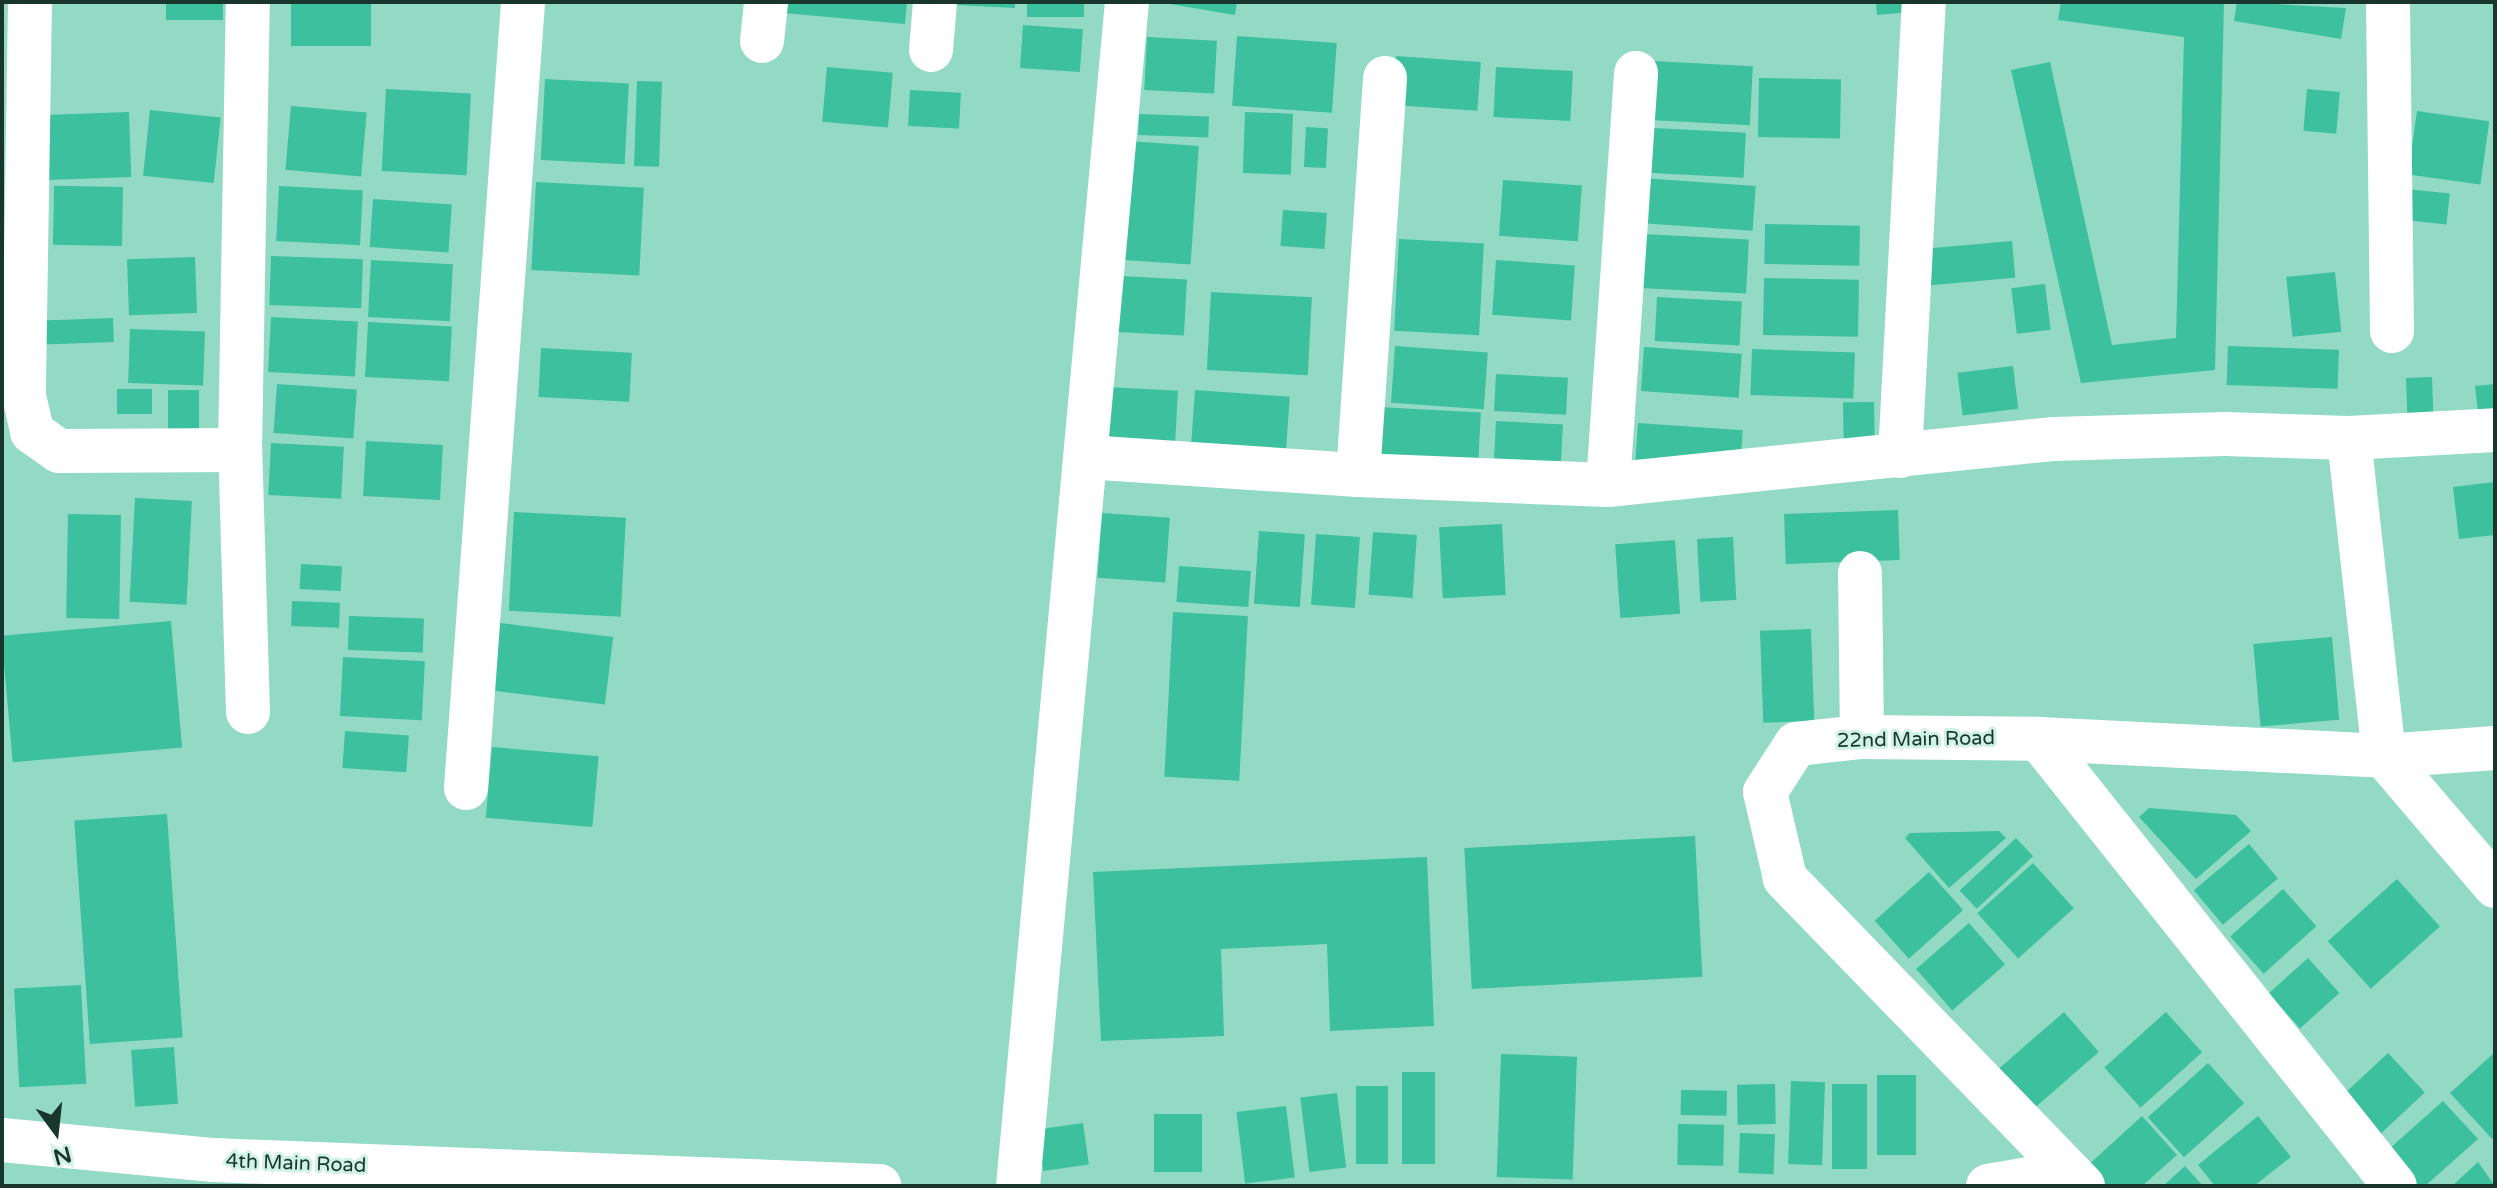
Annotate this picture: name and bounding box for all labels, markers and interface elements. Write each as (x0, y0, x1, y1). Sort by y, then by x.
street label: 22nd Main Road (1837, 727, 1995, 753)
north arrow (16, 1092, 96, 1172)
text: N (50, 1140, 74, 1170)
street label: 4th Main Road (225, 1150, 367, 1178)

